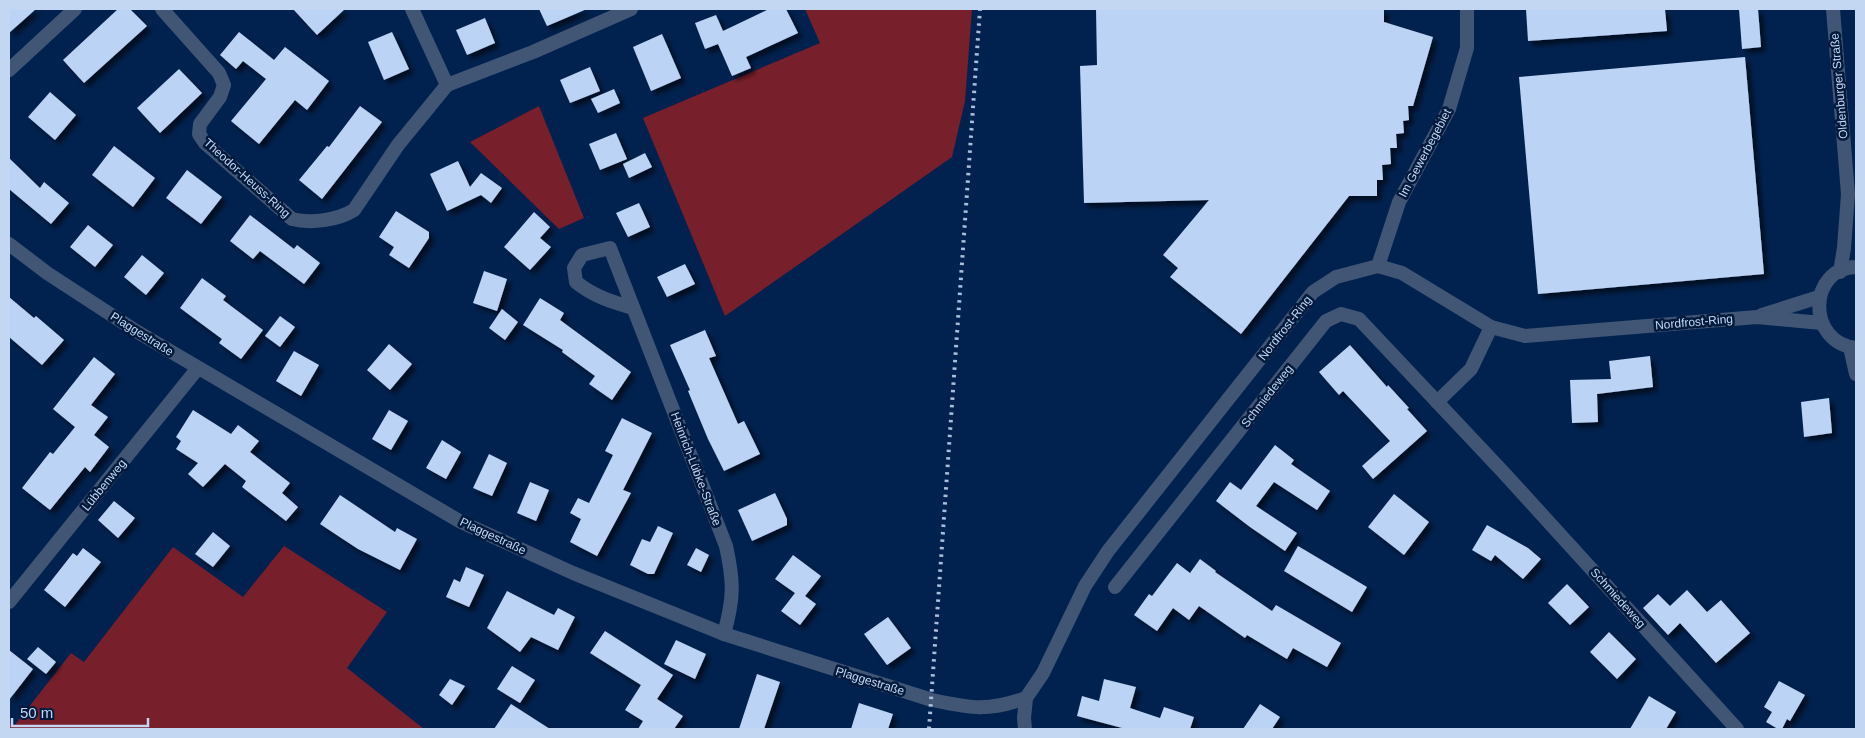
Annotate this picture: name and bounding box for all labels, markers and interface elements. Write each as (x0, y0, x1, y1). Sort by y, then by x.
street label: Oldenburger Straße (1827, 32, 1851, 139)
street label: Im Gewerbegebiet (1396, 106, 1455, 200)
street label: Theodor-Heuss-Ring (201, 136, 293, 220)
street label: Nordfrost-Ring (1255, 293, 1315, 363)
street label: Plaggestraße (108, 309, 176, 359)
street label: Nordfrost-Ring (1655, 312, 1733, 332)
street label: Schmiedeweg (1238, 362, 1296, 430)
street label: Heinrich-Lübke-Straße (668, 410, 724, 528)
street label: Lübbenweg (79, 456, 129, 514)
street label: Plaggestraße (458, 515, 529, 558)
street label: Schmiedeweg (1588, 565, 1648, 631)
street label: Plaggestraße (834, 664, 906, 698)
scale bar (12, 696, 149, 728)
text: 50 m (20, 704, 53, 721)

